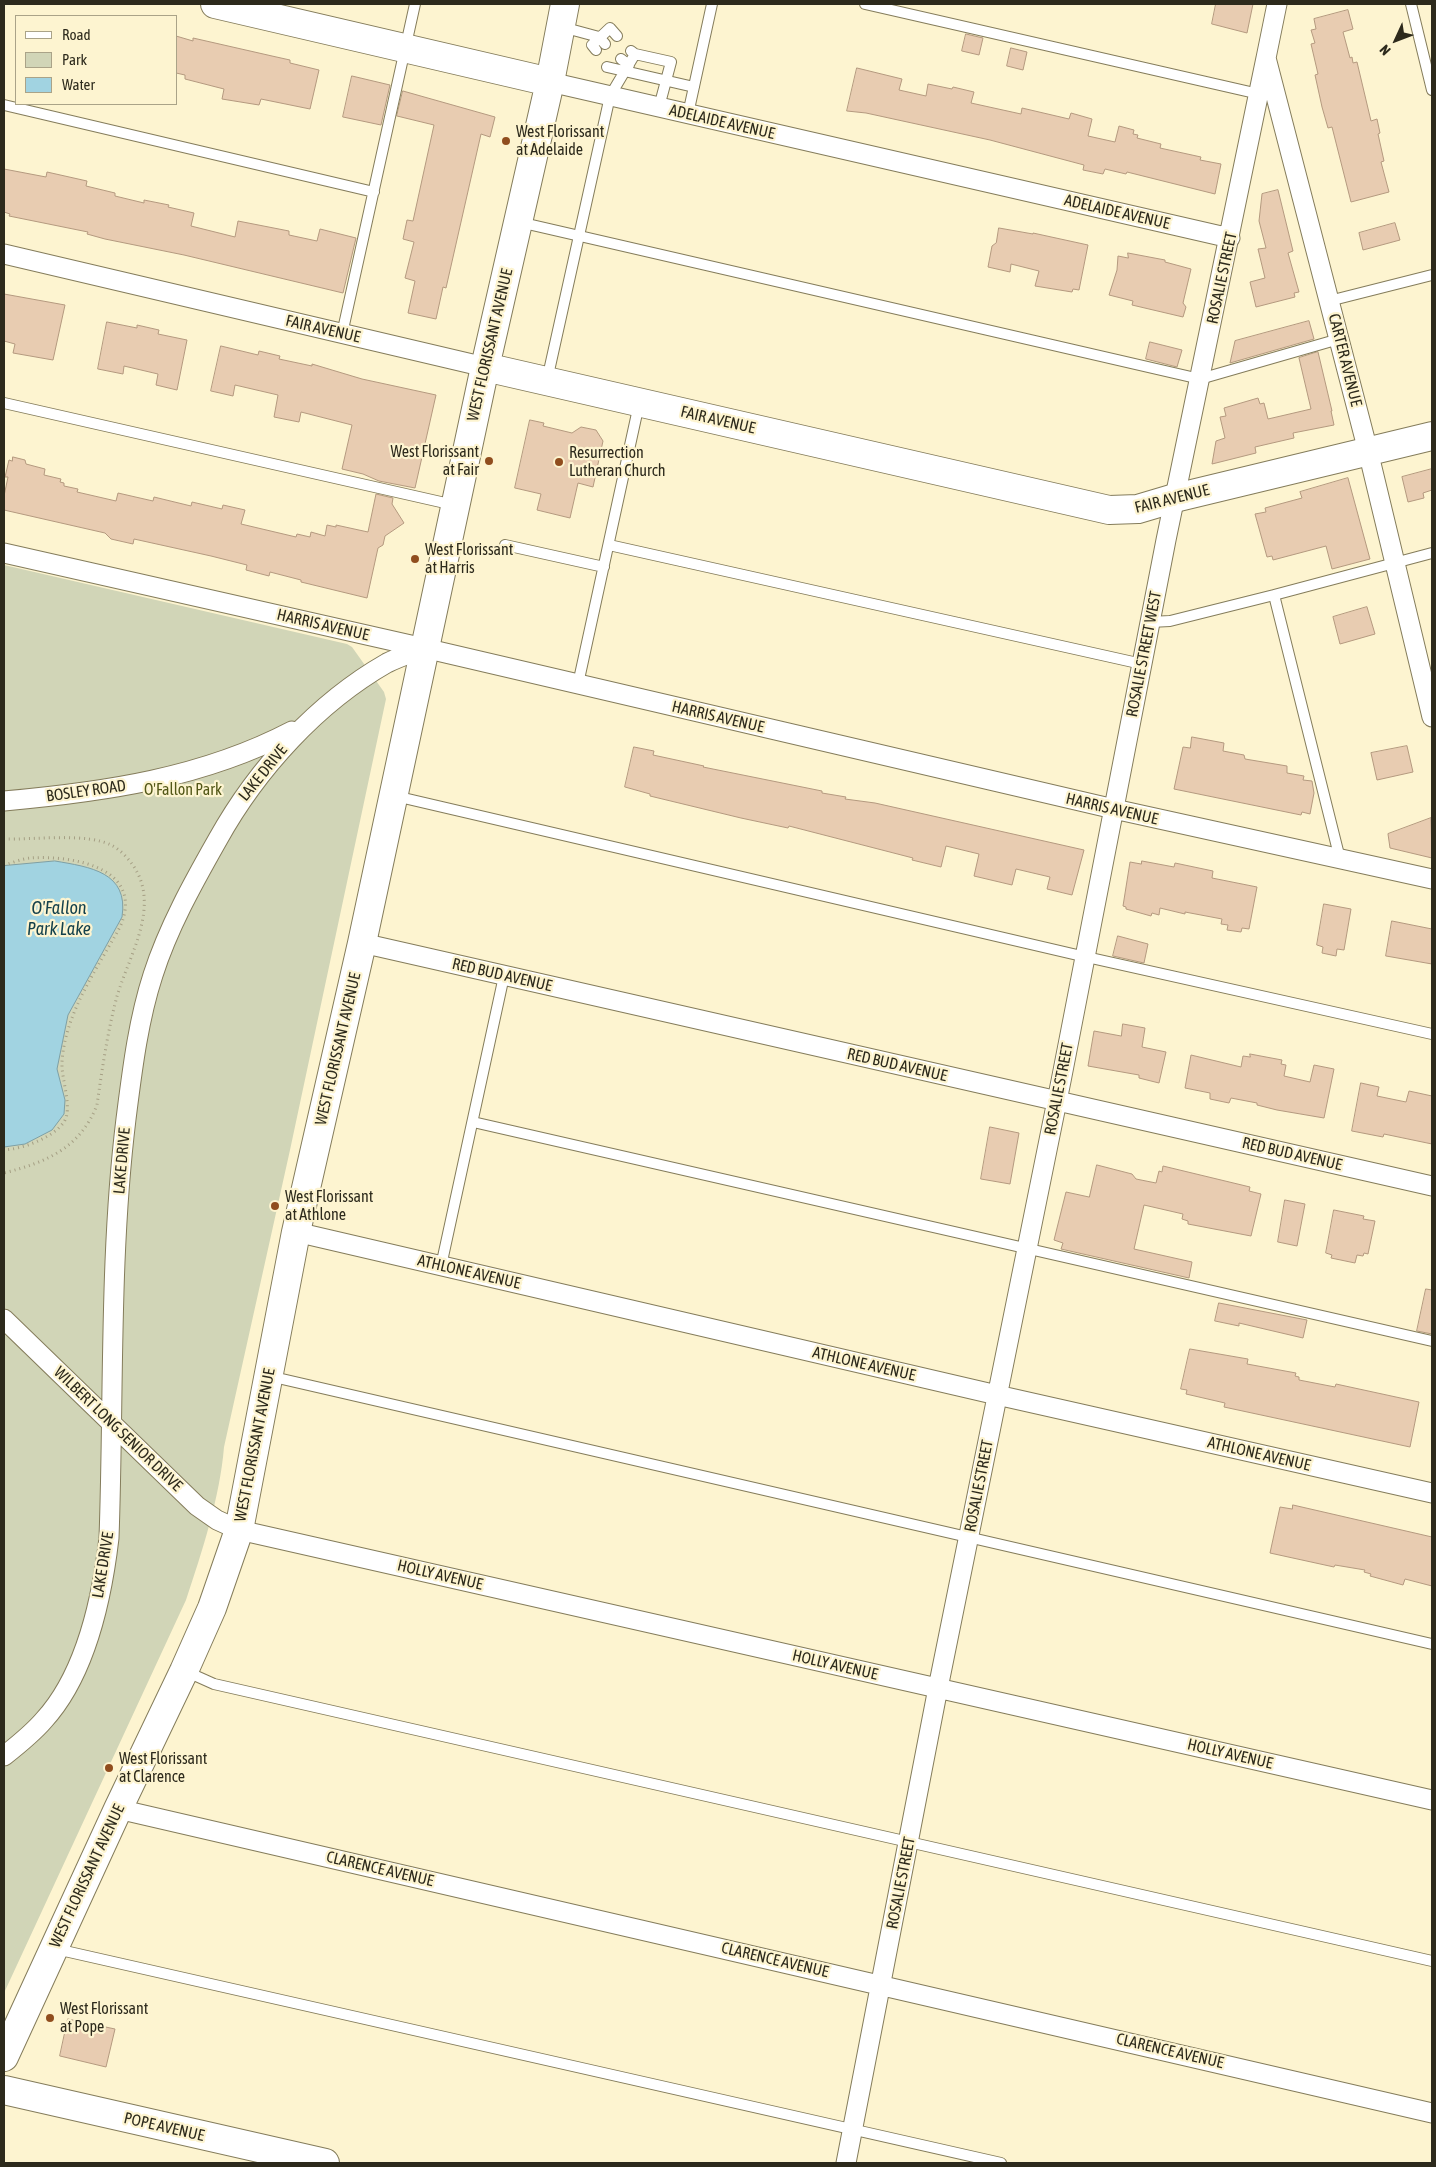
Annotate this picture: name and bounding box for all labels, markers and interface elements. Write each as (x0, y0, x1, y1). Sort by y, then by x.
legend (15, 15, 178, 105)
north arrow (1371, 15, 1421, 65)
text: Road (62, 26, 91, 43)
text: N (1376, 42, 1394, 59)
text: Park (62, 51, 87, 68)
text: Water (62, 76, 95, 93)
street label: ADELAIDE AVENUE (667, 101, 777, 143)
place label: West Florissant at Adelaide (516, 122, 604, 160)
marker: West Florissant at Adelaide (500, 135, 512, 147)
street label: ADELAIDE AVENUE (1062, 191, 1172, 233)
street label: ROSALIE STREET (1203, 230, 1241, 326)
street label: WEST FLORISSANT AVENUE (463, 267, 517, 423)
street label: FAIR AVENUE (284, 311, 362, 347)
street label: CARTER AVENUE (1324, 312, 1366, 408)
street label: FAIR AVENUE (679, 402, 757, 438)
place label: West Florissant at Fair (391, 442, 479, 480)
place label: Resurrection Lutheran Church (569, 443, 665, 481)
marker: West Florissant at Fair (483, 455, 495, 467)
marker: Resurrection Lutheran Church (553, 456, 565, 468)
street label: FAIR AVENUE (1133, 480, 1211, 518)
place label: West Florissant at Harris (425, 540, 513, 578)
marker: West Florissant at Harris (409, 553, 421, 565)
street label: ROSALIE STREET WEST (1122, 589, 1166, 719)
street label: HARRIS AVENUE (275, 605, 371, 645)
street label: HARRIS AVENUE (670, 697, 766, 737)
street label: LAKE DRIVE (235, 741, 291, 805)
street label: BOSLEY ROAD (45, 776, 127, 806)
park label: O'Fallon Park (144, 780, 222, 800)
street label: HARRIS AVENUE (1064, 789, 1160, 829)
water label: O'Fallon Park Lake (27, 897, 91, 940)
street label: RED BUD AVENUE (450, 954, 554, 996)
street label: WEST FLORISSANT AVENUE (311, 971, 365, 1127)
street label: ROSALIE STREET (1041, 1041, 1077, 1137)
street label: RED BUD AVENUE (845, 1044, 949, 1086)
street label: LAKE DRIVE (110, 1127, 134, 1195)
street label: RED BUD AVENUE (1240, 1133, 1344, 1175)
place label: West Florissant at Athlone (285, 1187, 373, 1225)
marker: West Florissant at Athlone (269, 1200, 281, 1212)
street label: ATHLONE AVENUE (416, 1251, 522, 1293)
street label: ATHLONE AVENUE (811, 1343, 917, 1385)
street label: WILBERT LONG SENIOR DRIVE (50, 1363, 186, 1495)
street label: WEST FLORISSANT AVENUE (231, 1367, 279, 1523)
street label: ATHLONE AVENUE (1206, 1433, 1312, 1475)
street label: ROSALIE STREET (961, 1438, 997, 1534)
street label: LAKE DRIVE (88, 1531, 118, 1599)
street label: HOLLY AVENUE (395, 1556, 485, 1594)
street label: HOLLY AVENUE (790, 1646, 880, 1684)
street label: HOLLY AVENUE (1185, 1735, 1275, 1773)
place label: West Florissant at Clarence (119, 1749, 207, 1787)
marker: West Florissant at Clarence (103, 1762, 115, 1774)
street label: WEST FLORISSANT AVENUE (45, 1801, 129, 1951)
street label: ROSALIE STREET (883, 1835, 919, 1931)
street label: CLARENCE AVENUE (324, 1847, 436, 1891)
street label: CLARENCE AVENUE (719, 1938, 831, 1982)
place label: West Florissant at Pope (60, 1999, 148, 2037)
marker: West Florissant at Pope (44, 2012, 56, 2024)
street label: CLARENCE AVENUE (1114, 2029, 1226, 2073)
street label: POPE AVENUE (122, 2108, 206, 2146)

